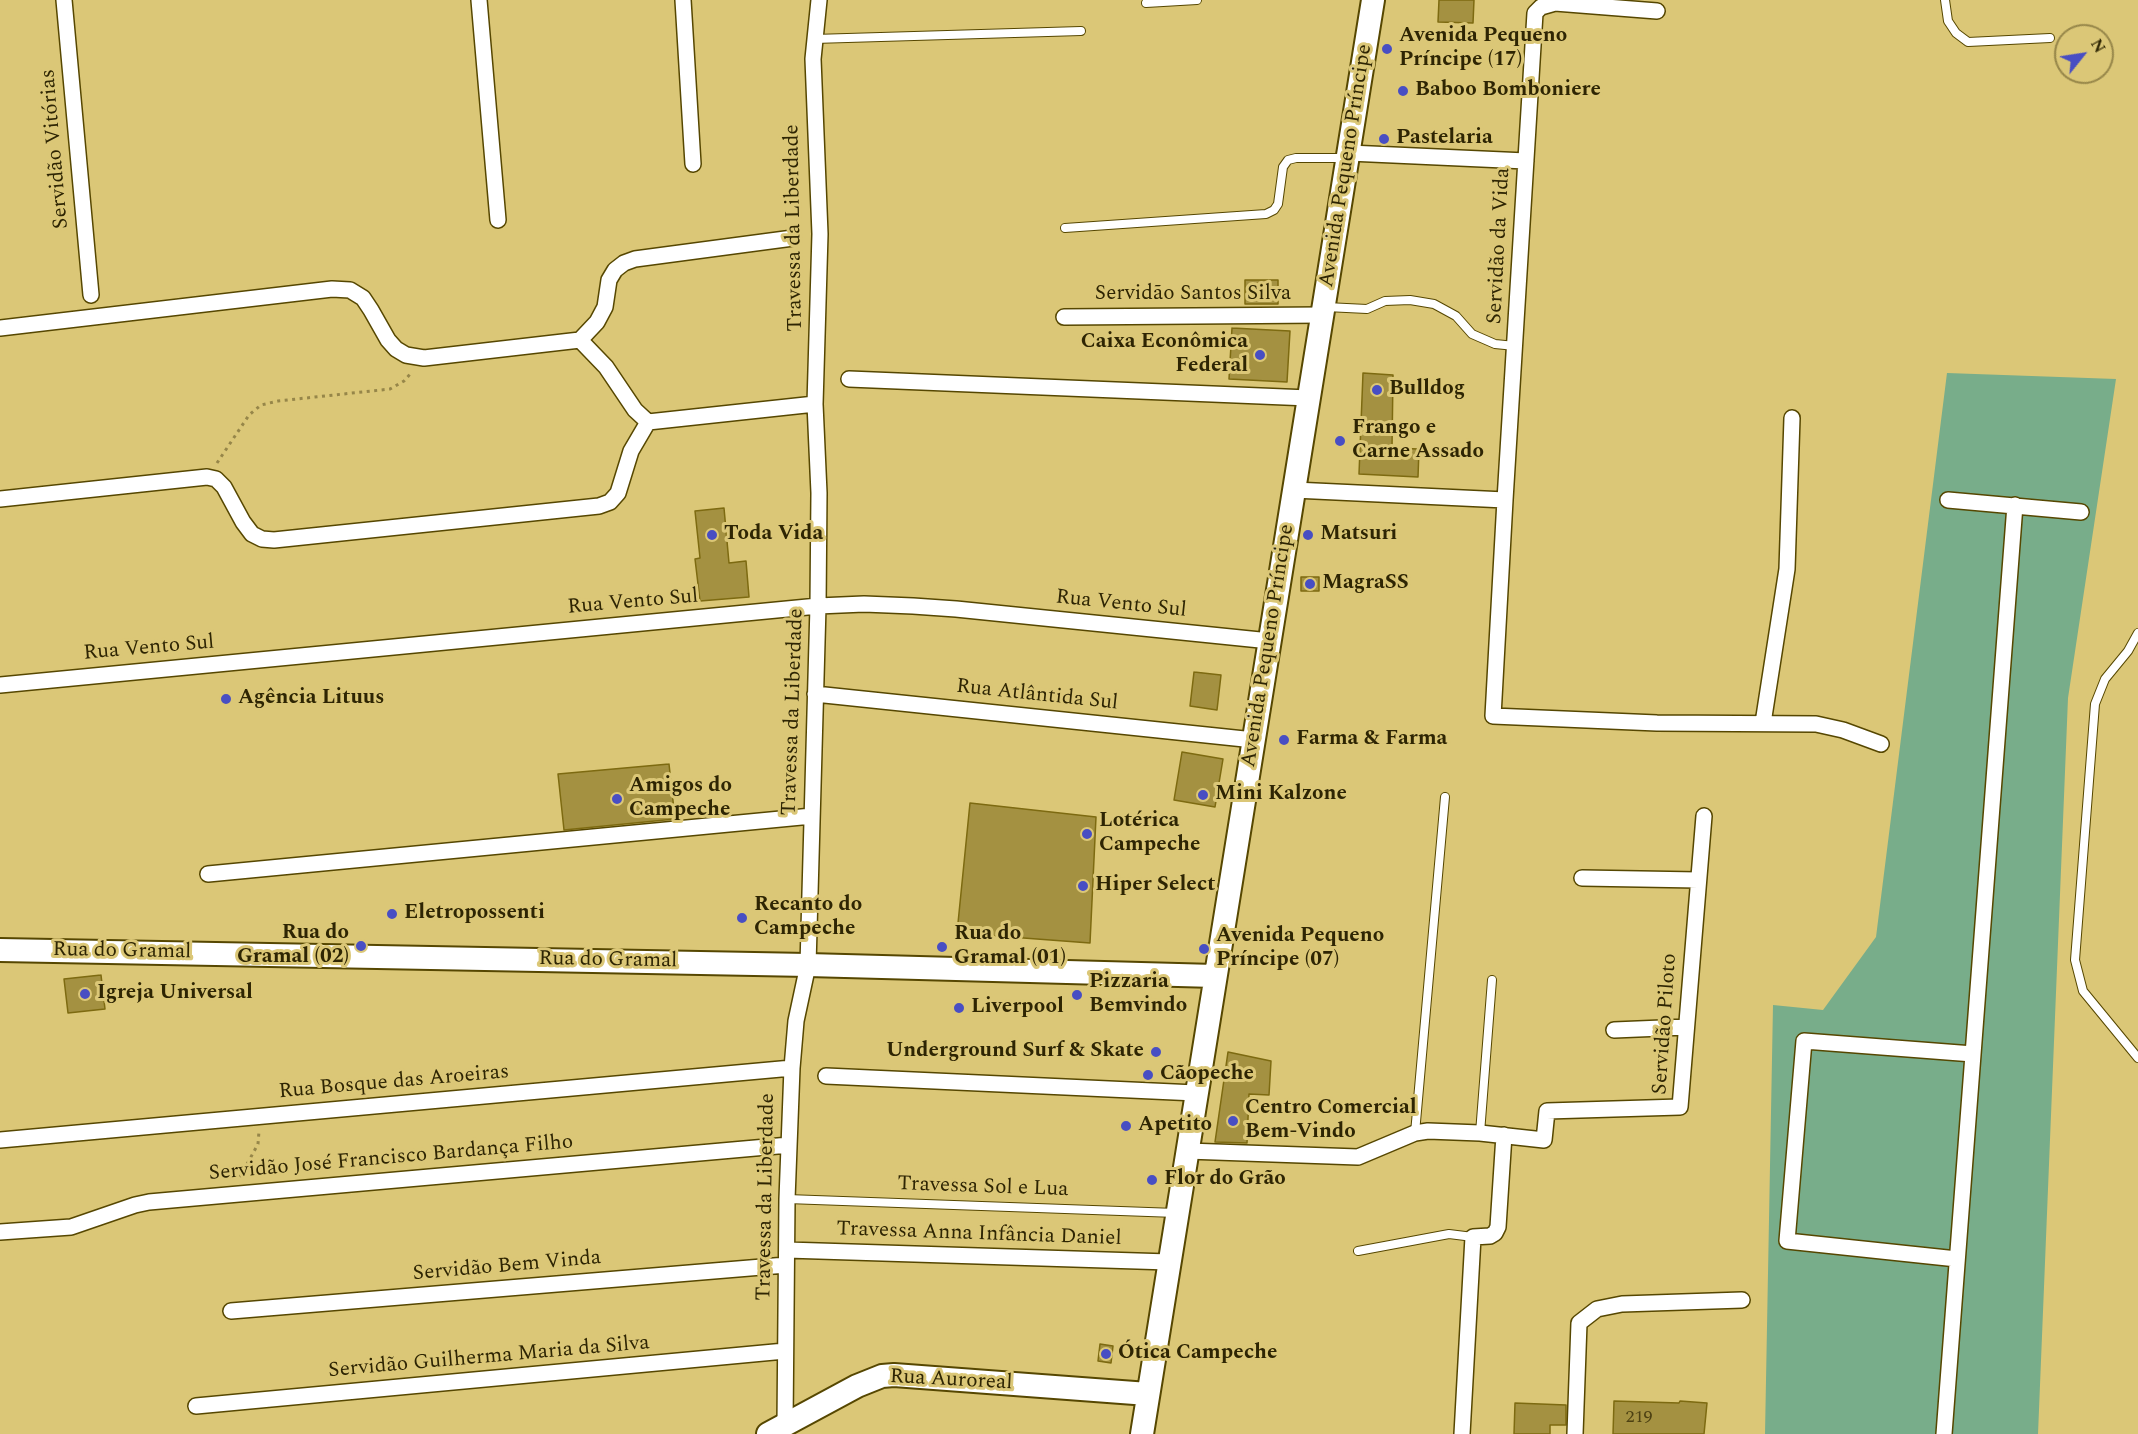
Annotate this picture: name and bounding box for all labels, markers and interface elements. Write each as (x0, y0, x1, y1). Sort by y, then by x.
place label: Avenida Pequeno Príncipe (17) (1399, 24, 1567, 74)
north arrow (2054, 24, 2114, 84)
text: N (2084, 34, 2112, 58)
marker: Avenida Pequeno Príncipe (17) (1380, 42, 1394, 56)
street label: Avenida Pequeno Príncipe (1315, 43, 1379, 289)
street label: Servidão Vitórias (36, 68, 76, 230)
place label: Baboo Bomboniere (1415, 78, 1601, 104)
marker: Baboo Bomboniere (1396, 84, 1410, 98)
street label: Travessa da Liberdade (781, 124, 809, 332)
place label: Pastelaria (1396, 126, 1493, 152)
marker: Pastelaria (1377, 132, 1391, 146)
street label: Servidão da Vida (1483, 167, 1517, 325)
street label: Servidão Santos Silva (1095, 282, 1291, 308)
place label: Caixa Econômica Federal (1081, 330, 1248, 380)
marker: Caixa Econômica Federal (1253, 348, 1267, 362)
place label: Bulldog (1389, 377, 1465, 403)
marker: Bulldog (1370, 383, 1384, 397)
place label: Frango e Carne Assado (1352, 416, 1484, 466)
marker: Frango e Carne Assado (1333, 434, 1347, 448)
place label: Toda Vida (724, 522, 823, 548)
place label: Matsuri (1320, 522, 1397, 548)
street label: Avenida Pequeno Príncipe (1237, 523, 1301, 769)
marker: Toda Vida (705, 528, 719, 542)
marker: Matsuri (1301, 528, 1315, 542)
place label: MagraSS (1322, 571, 1409, 597)
marker: MagraSS (1303, 577, 1317, 591)
street label: Rua Vento Sul (567, 585, 699, 621)
street label: Rua Vento Sul (1054, 586, 1188, 624)
street label: Travessa da Liberdade (778, 608, 810, 816)
street label: Rua Vento Sul (83, 631, 215, 667)
street label: Rua Atlântida Sul (955, 675, 1119, 717)
place label: Agência Lituus (238, 686, 384, 712)
marker: Agência Lituus (219, 692, 233, 706)
place label: Farma & Farma (1296, 727, 1447, 753)
marker: Farma & Farma (1277, 733, 1291, 747)
place label: Amigos do Campeche (629, 774, 732, 824)
place label: Mini Kalzone (1215, 782, 1347, 808)
marker: Mini Kalzone (1196, 788, 1210, 802)
marker: Amigos do Campeche (610, 792, 624, 806)
place label: Lotérica Campeche (1099, 809, 1200, 859)
marker: Lotérica Campeche (1080, 827, 1094, 841)
place label: Hiper Select (1095, 873, 1215, 899)
marker: Hiper Select (1076, 879, 1090, 893)
place label: Recanto do Campeche (754, 893, 862, 943)
place label: Eletropossenti (404, 901, 545, 927)
marker: Eletropossenti (385, 907, 399, 921)
marker: Recanto do Campeche (735, 911, 749, 925)
place label: Rua do Gramal (02) (237, 921, 349, 971)
place label: Rua do Gramal (01) (954, 922, 1066, 972)
place label: Avenida Pequeno Príncipe (07) (1216, 924, 1384, 974)
street label: Rua do Gramal (52, 938, 192, 966)
marker: Rua do Gramal (02) (354, 939, 368, 953)
marker: Rua do Gramal (01) (935, 940, 949, 954)
marker: Avenida Pequeno Príncipe (07) (1197, 942, 1211, 956)
street label: Rua do Gramal (538, 947, 678, 975)
street label: Servidão Piloto (1648, 953, 1684, 1095)
place label: Pizzaria Bemvindo (1089, 970, 1187, 1020)
place label: Igreja Universal (97, 981, 253, 1007)
marker: Igreja Universal (78, 987, 92, 1001)
marker: Pizzaria Bemvindo (1070, 988, 1084, 1002)
place label: Liverpool (971, 995, 1064, 1021)
marker: Liverpool (952, 1001, 966, 1015)
place label: Underground Surf & Skate (886, 1039, 1144, 1065)
marker: Underground Surf & Skate (1149, 1045, 1163, 1059)
street label: Rua Bosque das Aroeiras (278, 1060, 510, 1106)
place label: Cãopeche (1160, 1062, 1254, 1088)
marker: Cãopeche (1141, 1068, 1155, 1082)
street label: Travessa da Liberdade (753, 1093, 781, 1301)
place label: Centro Comercial Bem-Vindo (1245, 1096, 1417, 1146)
place label: Apetito (1138, 1113, 1212, 1139)
marker: Centro Comercial Bem-Vindo (1226, 1114, 1240, 1128)
marker: Apetito (1119, 1119, 1133, 1133)
street label: Servidão José Francisco Bardança Filho (208, 1131, 574, 1187)
place label: Flor do Grão (1164, 1167, 1286, 1193)
street label: Travessa Sol e Lua (897, 1172, 1069, 1204)
marker: Flor do Grão (1145, 1173, 1159, 1187)
street label: Travessa Anna Infância Daniel (836, 1217, 1122, 1253)
street label: Servidão Bem Vinda (412, 1246, 602, 1288)
street label: Servidão Guilherma Maria da Silva (327, 1331, 651, 1385)
place label: Ótica Campeche (1118, 1341, 1277, 1367)
marker: Ótica Campeche (1099, 1347, 1113, 1361)
street label: Rua Auroreal (889, 1365, 1013, 1397)
house number: 219 (1626, 1407, 1652, 1429)

